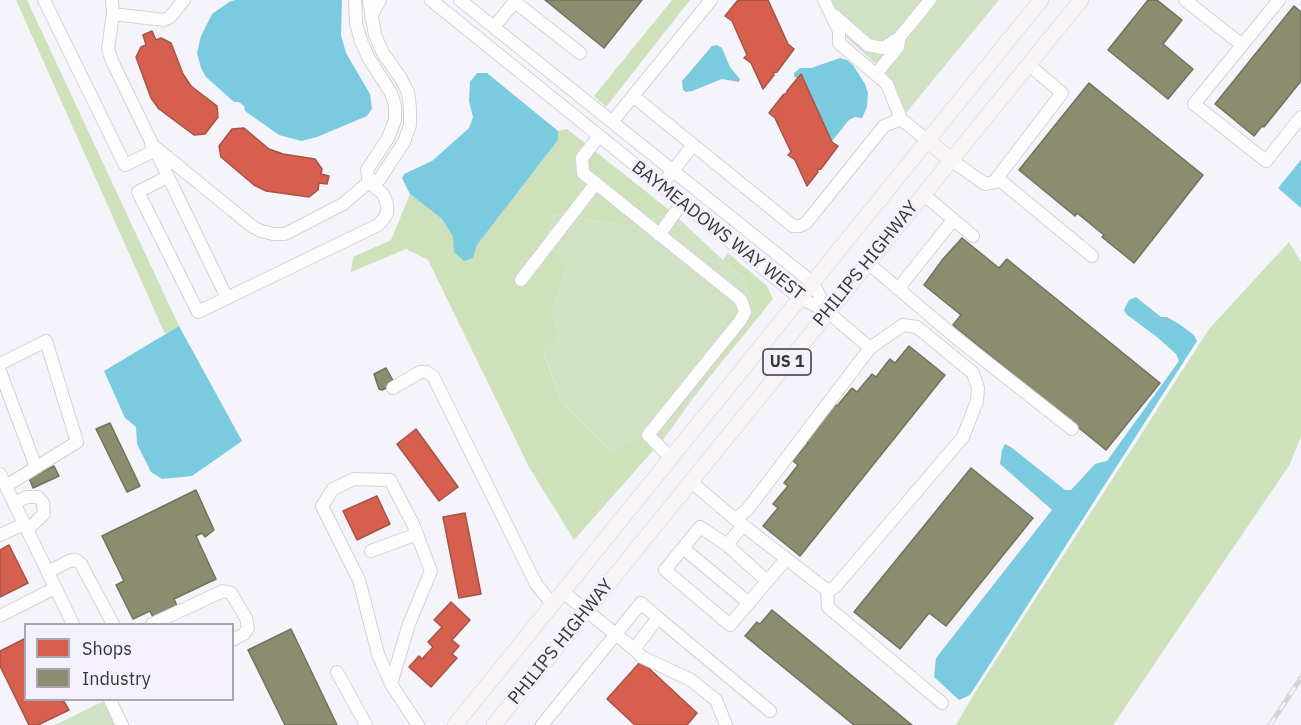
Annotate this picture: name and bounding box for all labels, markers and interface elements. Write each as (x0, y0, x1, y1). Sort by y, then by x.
street label: BAYMEADOWS WAY WEST (627, 157, 809, 305)
street label: PHILIPS HIGHWAY (809, 197, 923, 331)
road number: US 1 (763, 349, 811, 375)
street label: PHILIPS HIGHWAY (504, 575, 618, 709)
legend (24, 623, 234, 701)
text: Shops (82, 637, 132, 660)
text: Industry (82, 667, 151, 690)

